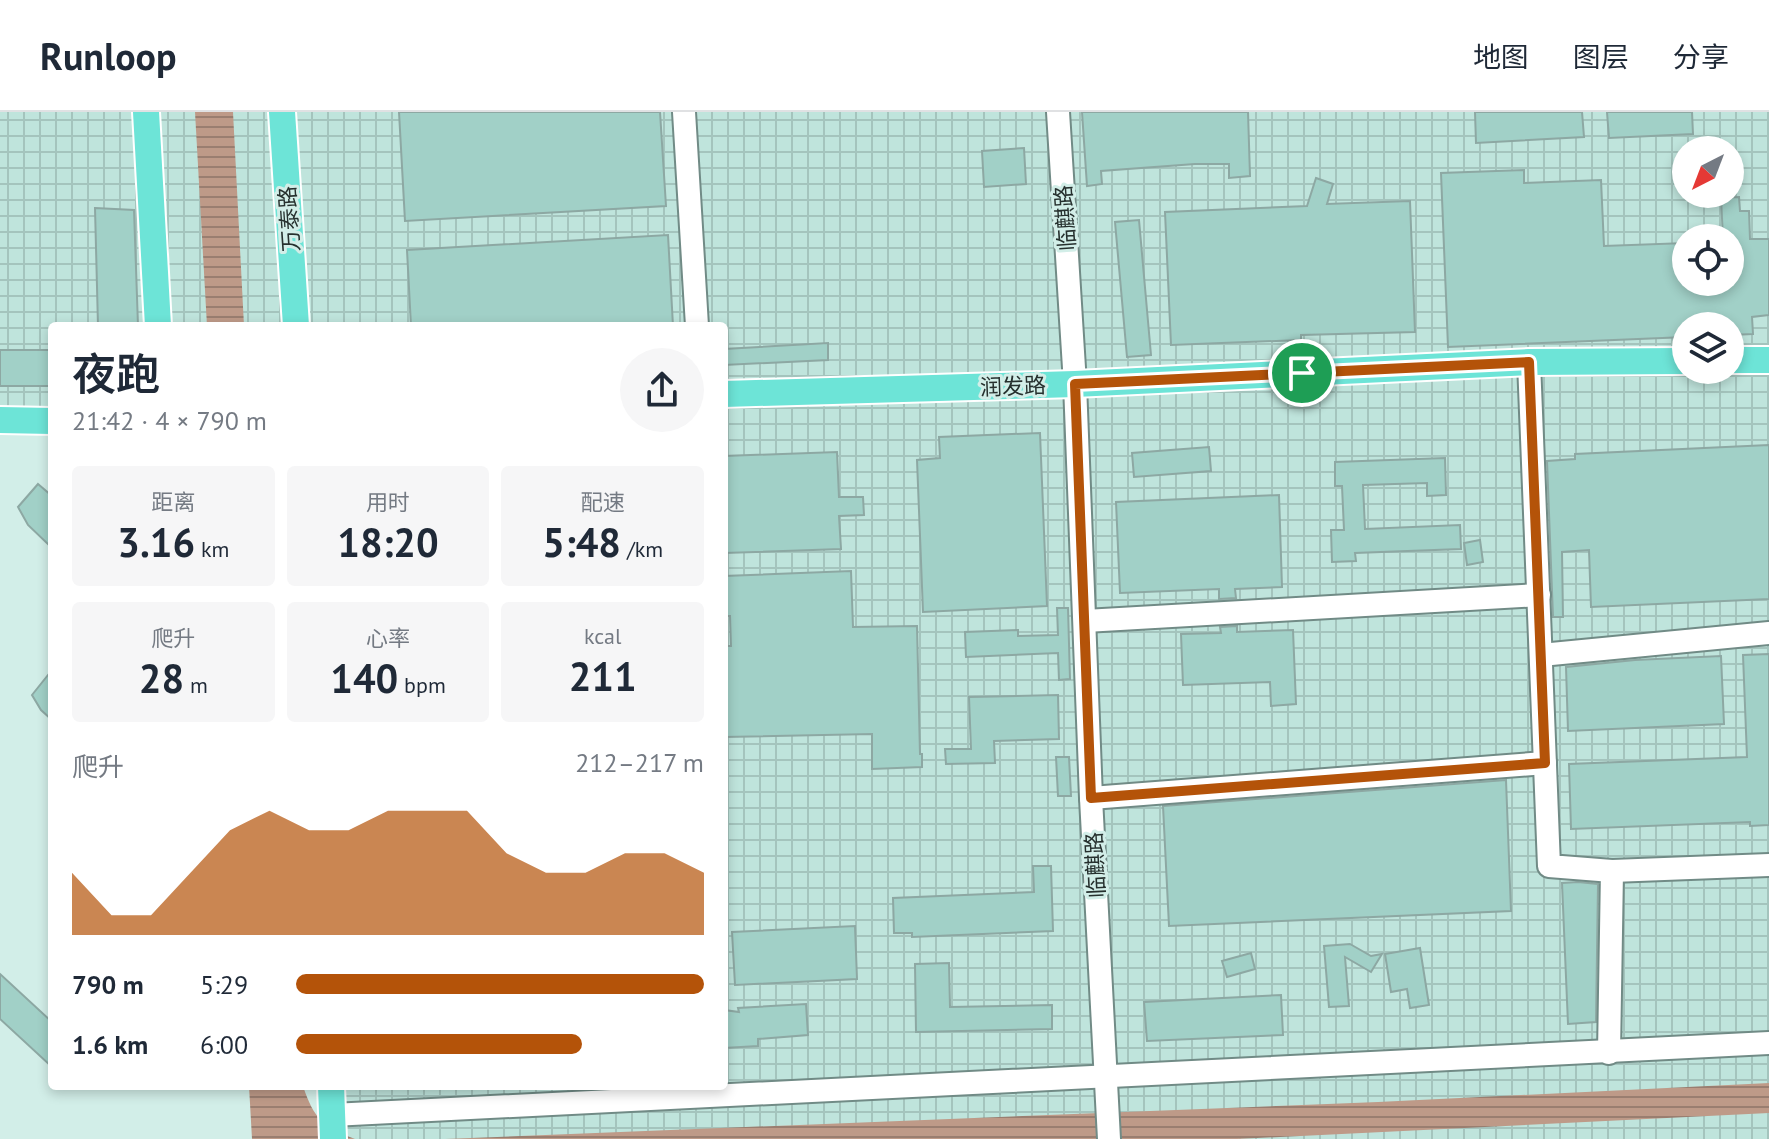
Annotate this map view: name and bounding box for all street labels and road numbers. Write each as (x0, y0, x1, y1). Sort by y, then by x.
street label: 临麒路 (1049, 184, 1081, 252)
street label: 万泰路 (273, 185, 305, 253)
street label: 润发路 (980, 371, 1046, 401)
street label: 临麒路 (1079, 831, 1111, 899)

